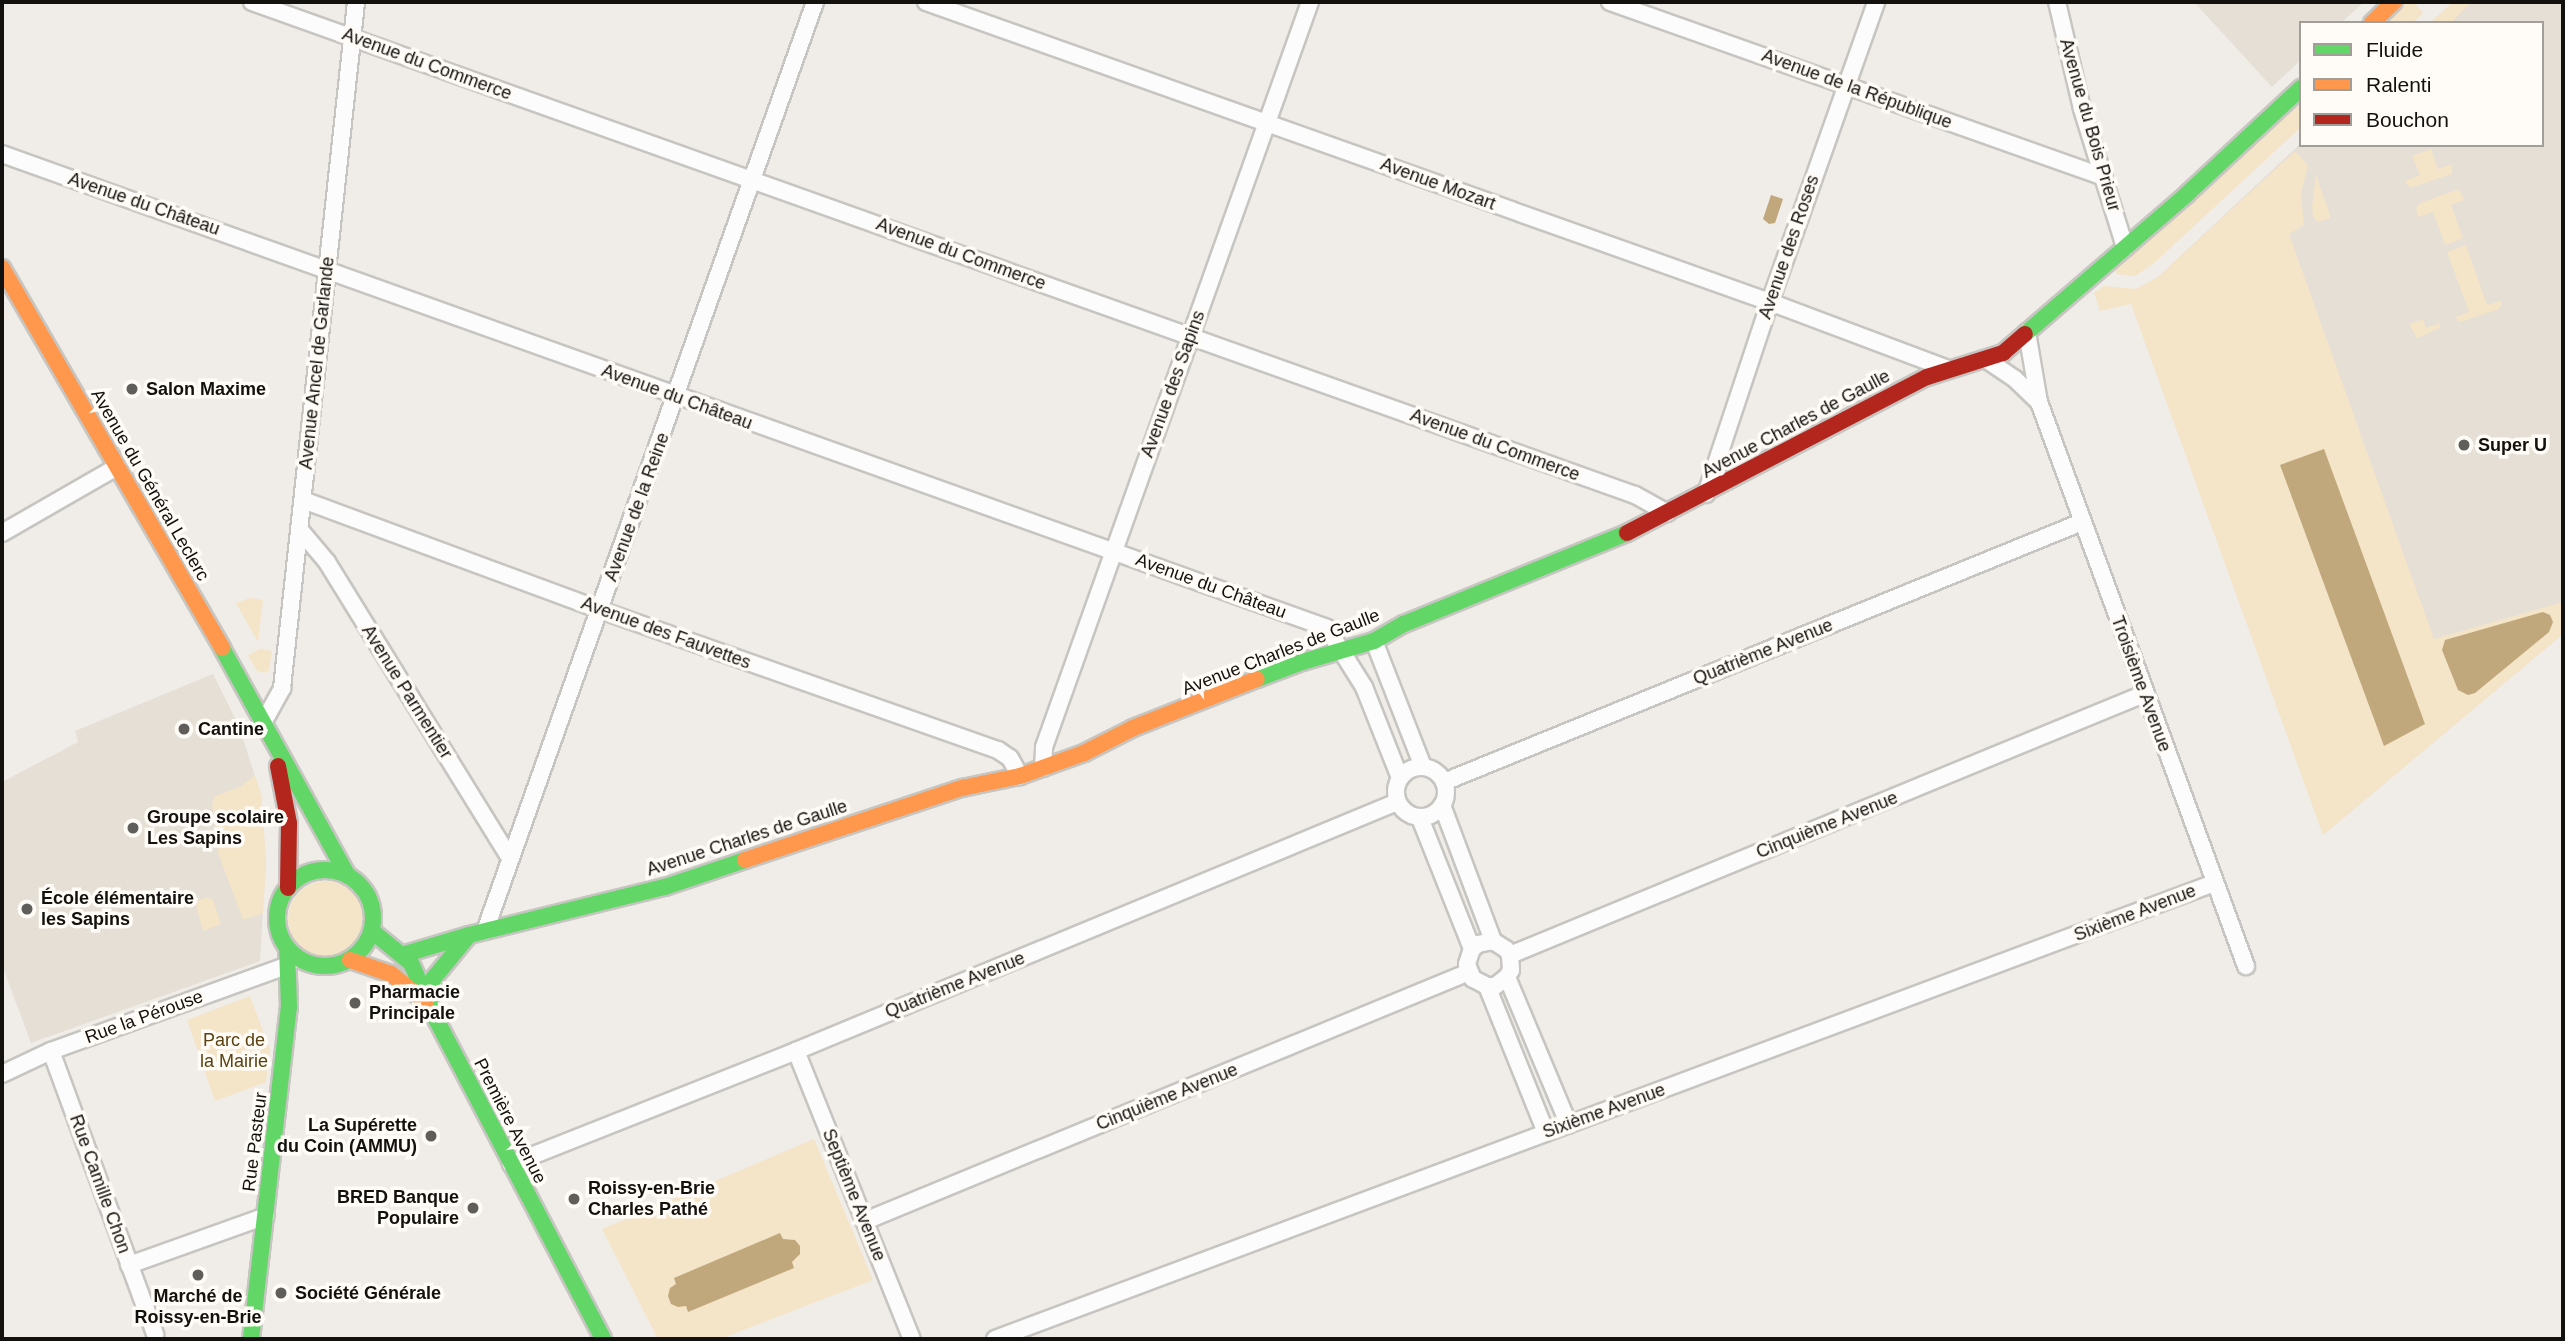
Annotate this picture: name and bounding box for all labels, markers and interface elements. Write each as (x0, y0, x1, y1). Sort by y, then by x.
legend (2299, 21, 2544, 147)
street label: Avenue du Commerce (339, 23, 515, 105)
street label: Avenue du Bois Prieur (2055, 36, 2125, 214)
text: Fluide (2366, 38, 2423, 61)
street label: Avenue de la République (1759, 45, 1955, 133)
text: Ralenti (2366, 73, 2431, 96)
text: Bouchon (2366, 108, 2449, 131)
street label: Avenue Mozart (1378, 153, 1498, 215)
street label: Avenue du Château (65, 168, 223, 240)
street label: Avenue des Roses (1754, 172, 1824, 322)
street label: Avenue du Commerce (873, 213, 1049, 295)
street label: Avenue Ancel de Garlande (295, 255, 339, 471)
street label: Avenue des Sapins (1136, 308, 1210, 460)
street label: Avenue du Château (599, 360, 755, 434)
street label: Avenue Charles de Gaulle (1698, 365, 1894, 483)
place label: Salon Maxime (146, 378, 266, 400)
marker: Salon Maxime (124, 381, 140, 397)
street label: Avenue du Général Leclerc (86, 385, 214, 585)
street label: Avenue du Commerce (1407, 404, 1583, 486)
street label: Avenue de la Reine (600, 430, 674, 584)
place label: Super U (2478, 434, 2547, 456)
marker: Super U (2456, 437, 2472, 453)
street label: Avenue du Château (1133, 549, 1289, 623)
street label: Avenue des Fauvettes (578, 592, 754, 674)
street label: Avenue Charles de Gaulle (1179, 604, 1383, 700)
street label: Troisième Avenue (2106, 613, 2176, 755)
street label: Quatrième Avenue (1690, 614, 1836, 690)
street label: Avenue Parmentier (357, 621, 457, 763)
place label: Cantine (198, 718, 264, 740)
marker: Cantine (176, 721, 192, 737)
street label: Cinquième Avenue (1753, 787, 1901, 863)
street label: Avenue Charles de Gaulle (644, 795, 850, 881)
place label: Groupe scolaire Les Sapins (147, 807, 284, 850)
marker: Groupe scolaire Les Sapins (125, 820, 141, 836)
street label: Sixième Avenue (2071, 880, 2199, 946)
place label: École élémentaire les Sapins (41, 888, 194, 930)
marker: École élémentaire les Sapins (19, 901, 35, 917)
street label: Quatrième Avenue (882, 947, 1028, 1023)
place label: Pharmacie Principale (369, 982, 460, 1024)
street label: Rue la Pérouse (82, 986, 206, 1048)
marker: Pharmacie Principale (347, 995, 363, 1011)
park label: Parc de la Mairie (200, 1030, 268, 1072)
street label: Première Avenue (469, 1054, 551, 1188)
street label: Cinquième Avenue (1093, 1059, 1241, 1135)
street label: Sixième Avenue (1539, 1079, 1669, 1143)
street label: Rue Pasteur (238, 1091, 272, 1193)
street label: Rue Camille Chon (65, 1112, 135, 1256)
place label: La Supérette du Coin (AMMU) (277, 1115, 417, 1158)
street label: Septième Avenue (817, 1125, 891, 1265)
marker: La Supérette du Coin (AMMU) (423, 1128, 439, 1144)
place label: Roissy-en-Brie Charles Pathé (588, 1178, 715, 1220)
place label: BRED Banque Populaire (337, 1187, 459, 1230)
marker: Roissy-en-Brie Charles Pathé (566, 1191, 582, 1207)
marker: BRED Banque Populaire (465, 1200, 481, 1216)
marker: Marché de Roissy-en-Brie (190, 1267, 206, 1283)
place label: Société Générale (295, 1282, 441, 1304)
marker: Société Générale (273, 1285, 289, 1301)
place label: Marché de Roissy-en-Brie (134, 1286, 262, 1328)

